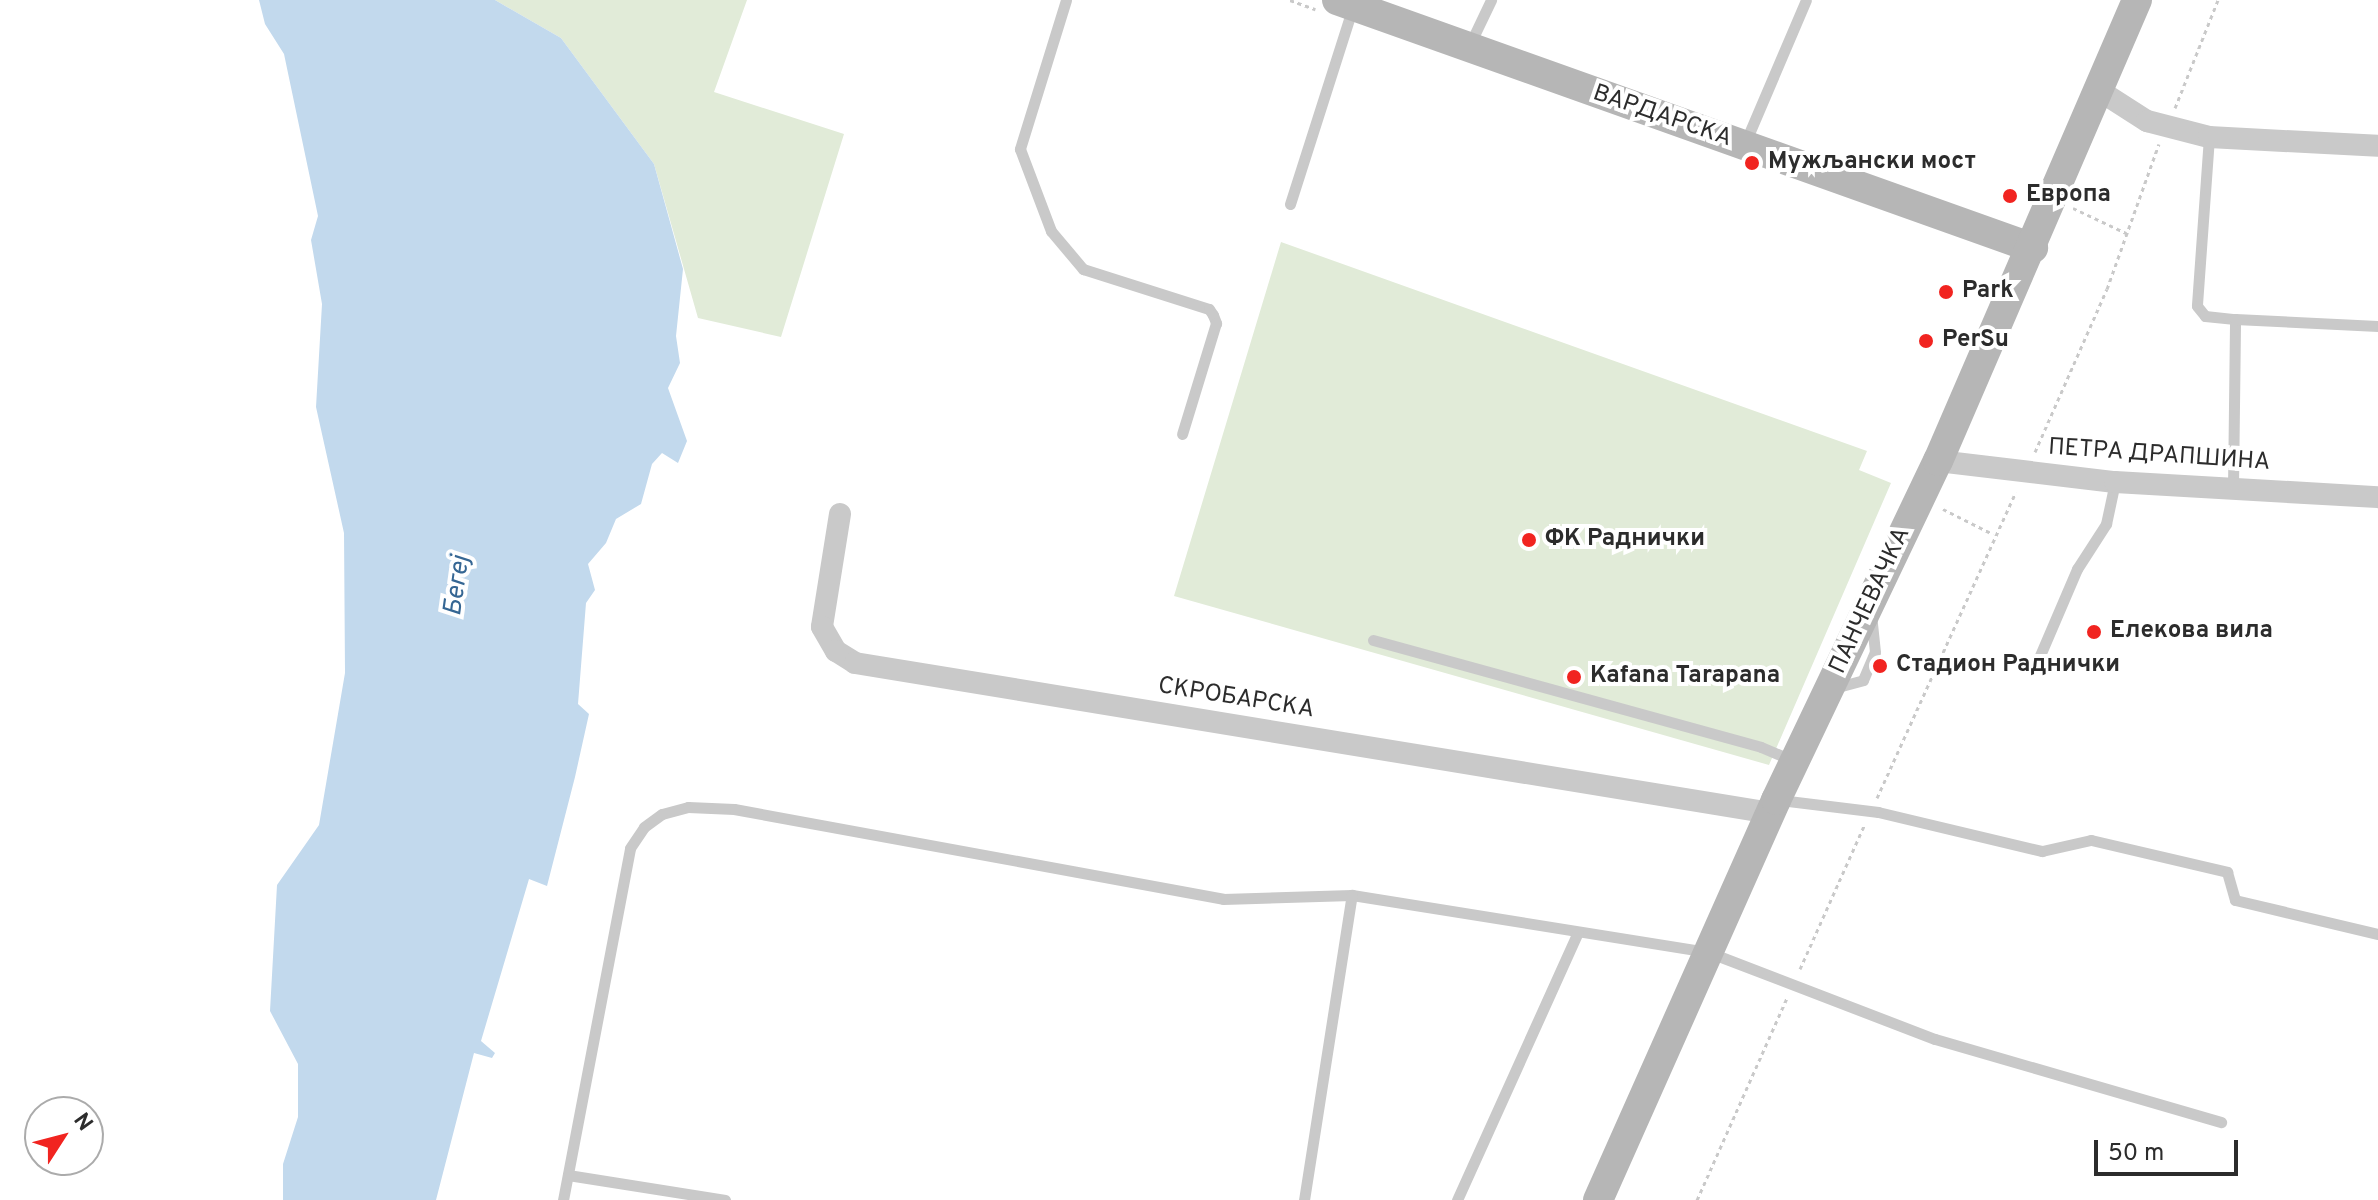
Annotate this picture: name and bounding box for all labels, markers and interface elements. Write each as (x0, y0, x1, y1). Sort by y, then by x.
street label: ВАРДАРСКА (1589, 80, 1735, 154)
place label: Мужљански мост (1768, 149, 1976, 177)
marker: Мужљански мост (1743, 154, 1761, 172)
place label: Европа (2026, 182, 2111, 210)
marker: Европа (2001, 187, 2019, 205)
place label: Park (1962, 278, 2014, 306)
marker: Park (1937, 283, 1955, 301)
place label: PerSu (1942, 327, 2009, 355)
marker: PerSu (1917, 332, 1935, 350)
street label: ПЕТРА ДРАПШИНА (2047, 434, 2271, 478)
street label: ПАНЧЕВАЧКА (1824, 523, 1918, 679)
place label: ФК Раднички (1545, 526, 1705, 554)
marker: ФК Раднички (1520, 531, 1538, 549)
water label: Бегеј (438, 554, 478, 618)
place label: Елекова вила (2110, 618, 2273, 646)
marker: Елекова вила (2085, 623, 2103, 641)
place label: Стадион Раднички (1896, 652, 2120, 680)
marker: Стадион Раднички (1871, 657, 1889, 675)
place label: Kafana Tarapana (1590, 663, 1780, 691)
marker: Kafana Tarapana (1565, 668, 1583, 686)
street label: СКРОБАРСКА (1156, 672, 1316, 726)
north arrow (24, 1096, 104, 1176)
text: N (67, 1108, 98, 1137)
scale bar (2098, 1124, 2242, 1174)
text: 50 m (2108, 1139, 2164, 1169)

